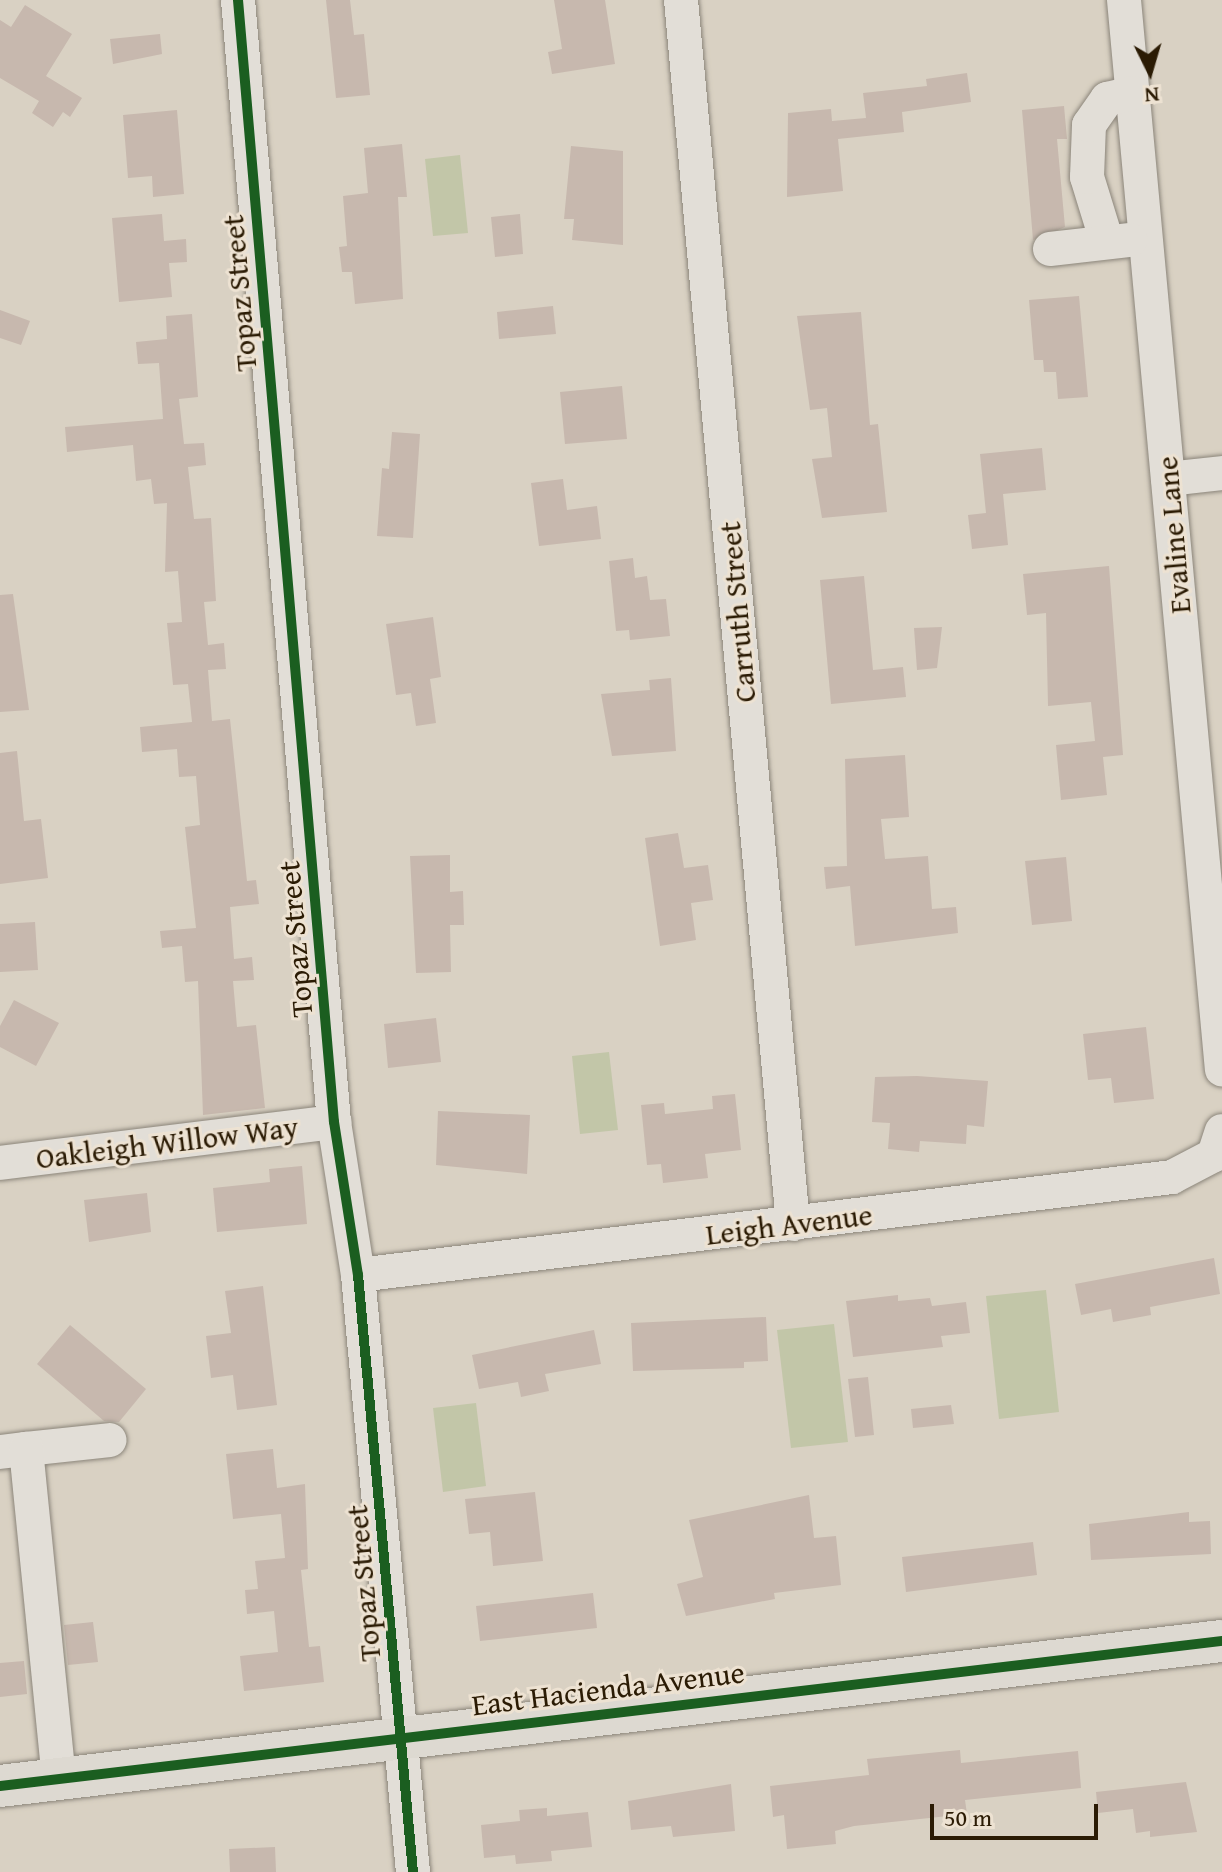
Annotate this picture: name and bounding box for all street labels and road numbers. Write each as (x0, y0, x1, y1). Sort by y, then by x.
street label: Topaz Street (214, 213, 264, 373)
street label: Evaline Lane (1148, 455, 1198, 615)
street label: Carruth Street (711, 520, 763, 704)
street label: Topaz Street (270, 859, 320, 1019)
street label: Oakleigh Willow Way (34, 1108, 300, 1176)
street label: Leigh Avenue (704, 1196, 874, 1252)
street label: Topaz Street (338, 1503, 388, 1663)
street label: East Hacienda Avenue (470, 1653, 746, 1723)

